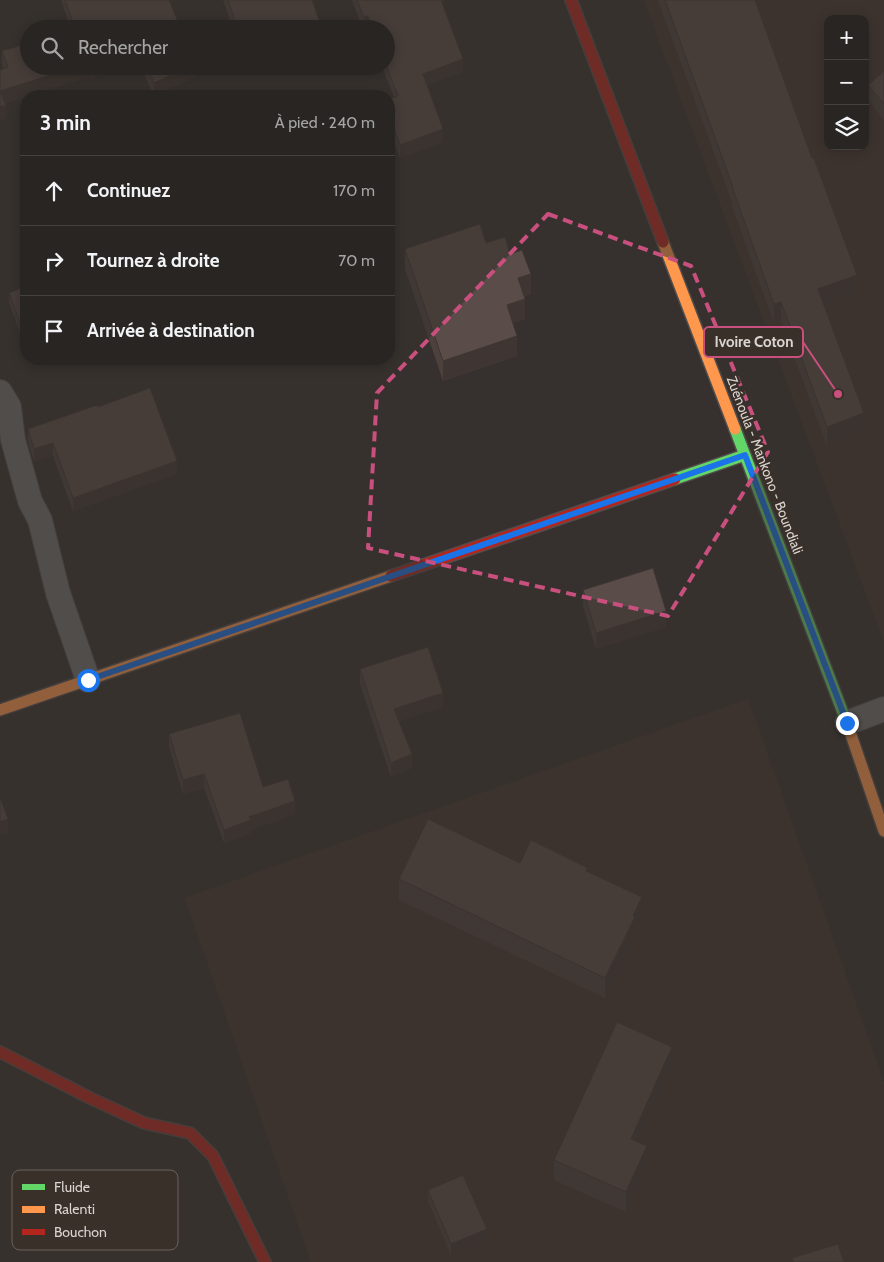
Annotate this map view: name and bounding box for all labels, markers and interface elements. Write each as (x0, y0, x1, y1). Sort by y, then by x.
map controls (824, 15, 869, 150)
button: + (824, 15, 869, 60)
search box (20, 20, 395, 75)
icon: search (38, 34, 66, 62)
text: Rechercher (78, 36, 168, 59)
button: − (824, 60, 869, 105)
button: layers (824, 105, 869, 150)
text: 3 min (40, 110, 91, 135)
text: À pied · 240 m (275, 113, 375, 132)
icon: ahead (40, 177, 68, 205)
text: Continuez (87, 179, 170, 202)
text: 170 m (333, 181, 375, 200)
icon: right (40, 247, 68, 275)
text: Tournez à droite (87, 249, 220, 272)
text: 70 m (338, 251, 375, 270)
icon: arrive (40, 317, 68, 345)
text: Arrivée à destination (87, 319, 255, 342)
callout: Ivoire Coton (704, 327, 803, 357)
text: Ivoire Coton (715, 333, 793, 351)
street label: Zuénoula - Mankono - Boundiali (723, 374, 807, 557)
route start (77, 669, 100, 692)
route end (836, 712, 859, 735)
legend (12, 1170, 178, 1250)
text: Fluide (54, 1178, 90, 1196)
text: Ralenti (54, 1200, 95, 1218)
text: Bouchon (54, 1223, 107, 1241)

